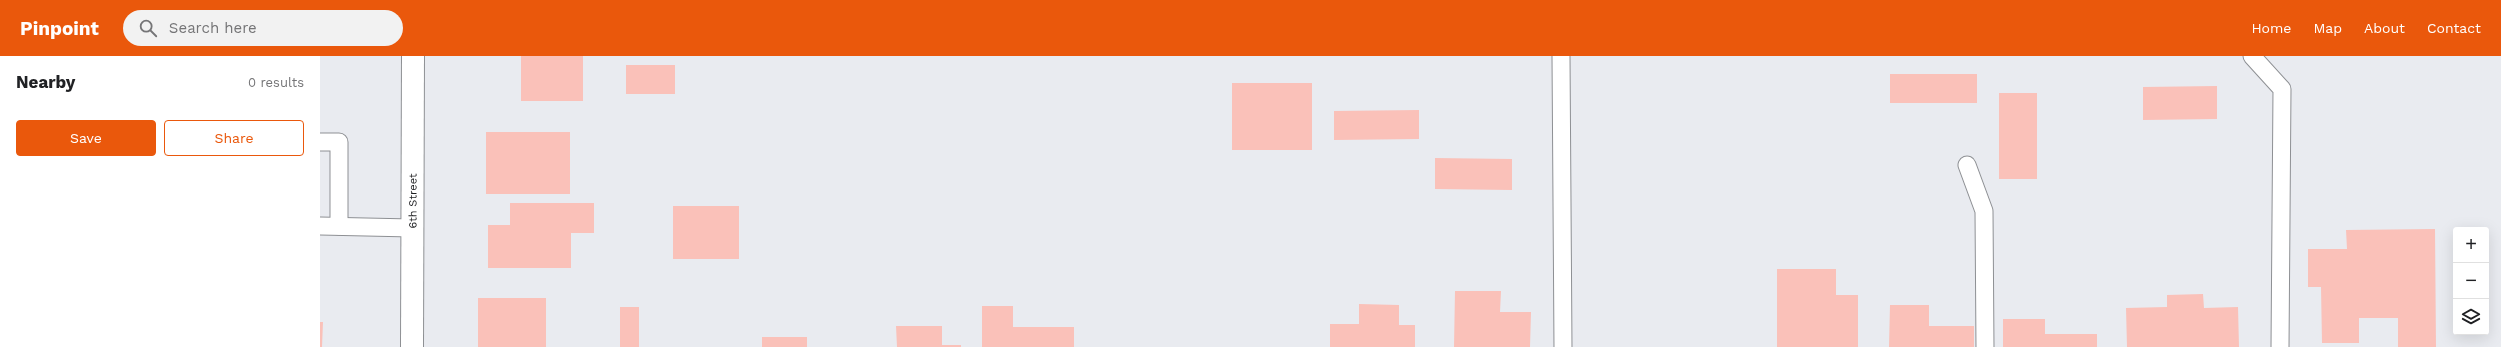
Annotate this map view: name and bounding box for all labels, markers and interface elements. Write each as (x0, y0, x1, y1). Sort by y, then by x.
search box (123, 10, 403, 46)
text: Pinpoint (20, 17, 99, 40)
icon: search (137, 17, 159, 39)
text: Search here (169, 19, 257, 37)
text: Home (2251, 20, 2291, 36)
text: Map (2313, 20, 2342, 36)
text: About (2364, 20, 2405, 36)
text: Contact (2427, 20, 2481, 36)
text: Nearby (16, 72, 75, 92)
text: 0 results (248, 75, 304, 90)
button: Save (16, 120, 156, 156)
button: Share (164, 120, 304, 156)
street label: 6th Street (406, 173, 419, 229)
map controls (2453, 227, 2489, 335)
button: + (2453, 227, 2489, 263)
button: − (2453, 263, 2489, 299)
button: layers (2453, 299, 2489, 335)

